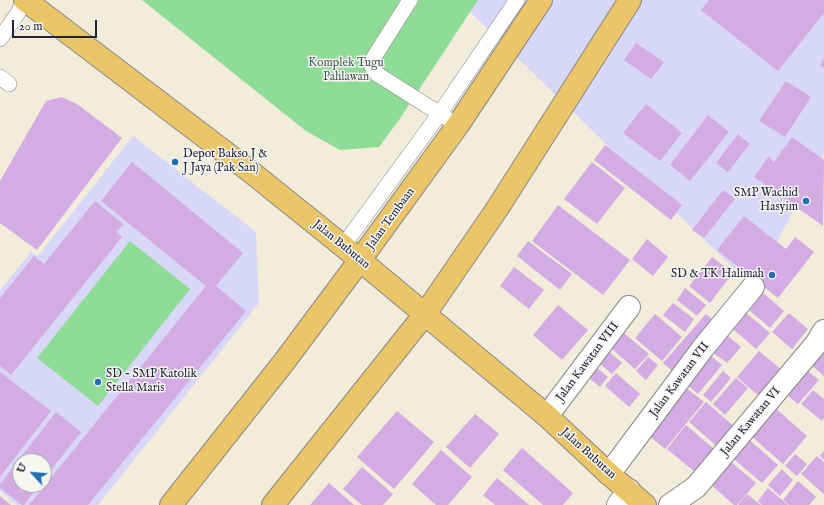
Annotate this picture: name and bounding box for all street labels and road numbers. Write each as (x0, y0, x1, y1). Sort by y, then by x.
street label: Jalan Tembaan (364, 185, 418, 253)
street label: Jalan Bubutan (309, 217, 373, 273)
street label: Jalan Kawatan VIII (553, 319, 623, 405)
street label: Jalan Kawatan VII (647, 340, 713, 420)
street label: Jalan Kawatan VI (718, 385, 784, 459)
street label: Jalan Bubutan (557, 425, 619, 483)

